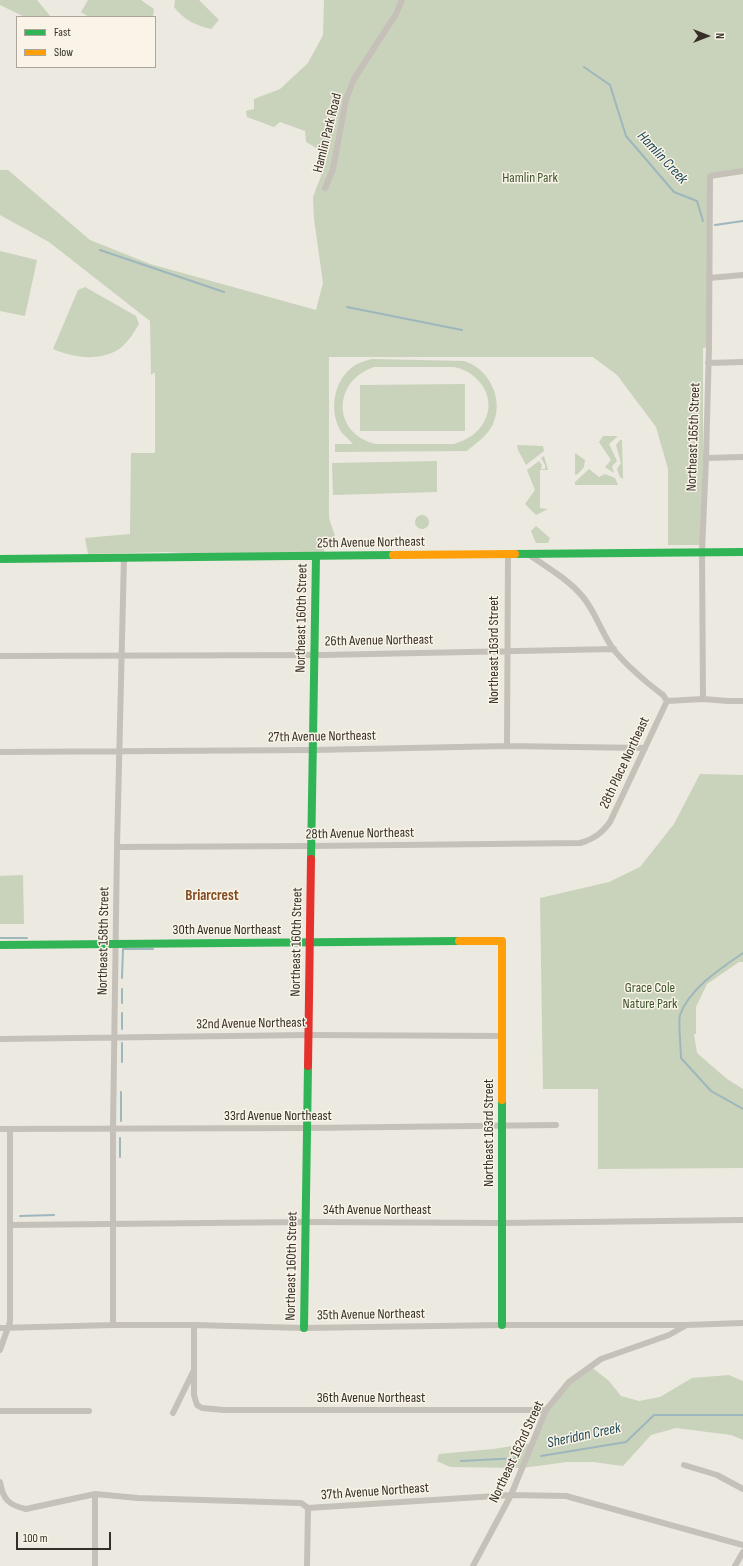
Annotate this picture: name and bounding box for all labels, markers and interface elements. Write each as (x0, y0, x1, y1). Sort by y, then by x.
legend (16, 16, 156, 68)
north arrow (687, 16, 727, 56)
text: Fast (54, 25, 71, 40)
text: N (713, 33, 726, 39)
text: Slow (54, 45, 73, 60)
street label: Hamlin Park Road (310, 92, 346, 174)
water label: Hamlin Creek (633, 128, 691, 188)
park label: Hamlin Park (502, 170, 558, 186)
street label: Northeast 165th Street (684, 382, 704, 492)
street label: 25th Avenue Northeast (317, 534, 425, 552)
street label: Northeast 160th Street (293, 563, 311, 673)
street label: Northeast 163rd Street (486, 596, 502, 704)
street label: 26th Avenue Northeast (325, 632, 433, 650)
street label: 28th Place Northeast (596, 714, 654, 812)
street label: 27th Avenue Northeast (268, 728, 376, 746)
street label: 28th Avenue Northeast (306, 825, 414, 843)
street label: Northeast 158th Street (95, 887, 113, 995)
district label: Briarcrest (185, 887, 239, 905)
street label: Northeast 160th Street (288, 887, 306, 997)
street label: 30th Avenue Northeast (173, 922, 281, 938)
park label: Grace Cole Nature Park (623, 980, 677, 1012)
street label: 32nd Avenue Northeast (196, 1015, 306, 1033)
street label: Northeast 163rd Street (481, 1079, 497, 1187)
street label: 33rd Avenue Northeast (224, 1108, 332, 1124)
street label: 34th Avenue Northeast (323, 1202, 431, 1218)
street label: Northeast 160th Street (283, 1211, 301, 1321)
street label: 35th Avenue Northeast (317, 1306, 425, 1324)
street label: 36th Avenue Northeast (317, 1390, 425, 1406)
street label: Northeast 162nd Street (486, 1398, 548, 1506)
water label: Sheridan Creek (546, 1419, 622, 1453)
street label: 37th Avenue Northeast (320, 1480, 430, 1504)
scale bar (18, 1524, 113, 1550)
text: 100 m (23, 1531, 48, 1546)

